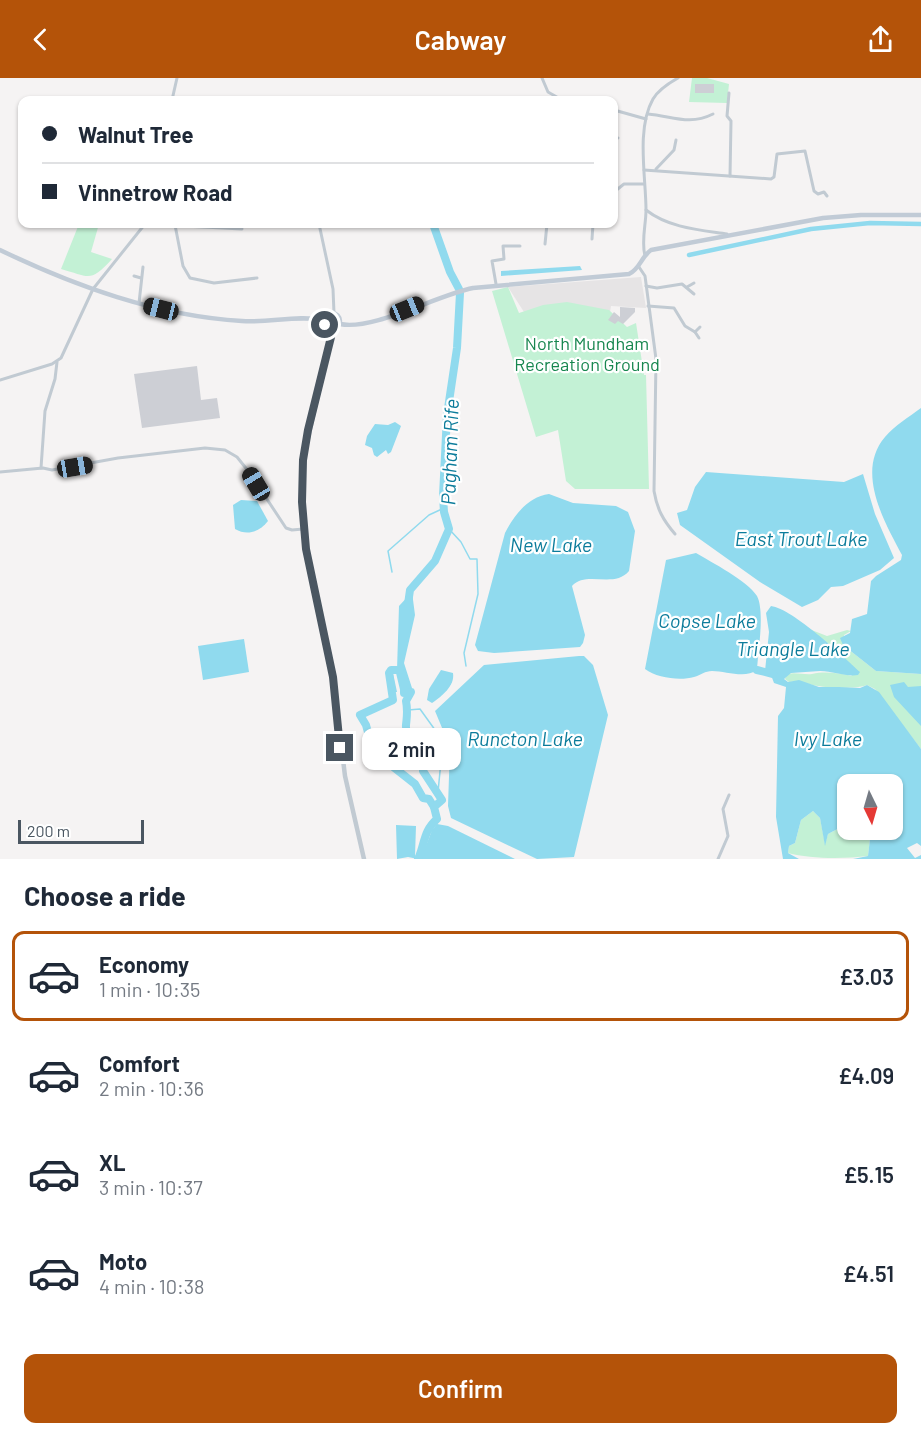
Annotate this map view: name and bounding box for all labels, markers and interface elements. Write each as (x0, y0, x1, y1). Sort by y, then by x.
icon: back (24, 23, 57, 56)
text: Cabway (415, 23, 506, 55)
icon: share (864, 23, 897, 56)
text: Walnut Tree (78, 121, 194, 147)
text: Vinnetrow Road (78, 179, 233, 205)
car (387, 294, 427, 324)
car (141, 296, 181, 322)
route start (311, 311, 338, 338)
park label: North Mundham Recreation Ground (514, 332, 660, 375)
water label: Pagham Rife (435, 398, 463, 506)
car (56, 455, 94, 479)
car (239, 464, 273, 504)
water label: East Trout Lake (735, 526, 867, 550)
water label: New Lake (510, 532, 592, 556)
water label: Copse Lake (658, 608, 756, 632)
water label: Triangle Lake (736, 636, 850, 660)
water label: Runcton Lake (467, 726, 583, 750)
water label: Ivy Lake (794, 726, 862, 750)
callout: 2 min (361, 727, 460, 769)
route end (326, 734, 353, 761)
text: 2 min (388, 737, 435, 761)
north arrow (837, 774, 903, 840)
map controls (837, 774, 903, 840)
scale bar (18, 817, 144, 844)
text: 200 m (27, 821, 70, 840)
text: Choose a ride (24, 879, 186, 911)
icon: car (27, 949, 81, 1003)
text: Economy (99, 951, 189, 977)
text: £3.03 (839, 963, 894, 989)
text: 1 min · 10:35 (99, 977, 200, 1001)
icon: car (27, 1048, 81, 1102)
text: Comfort (99, 1050, 180, 1076)
text: £4.09 (838, 1062, 894, 1088)
text: 2 min · 10:36 (99, 1076, 204, 1100)
icon: car (27, 1147, 81, 1201)
text: XL (99, 1149, 125, 1175)
text: £5.15 (843, 1161, 894, 1187)
text: 3 min · 10:37 (99, 1175, 203, 1199)
icon: car (27, 1246, 81, 1300)
text: Moto (99, 1248, 147, 1274)
text: £4.51 (843, 1260, 894, 1286)
text: 4 min · 10:38 (99, 1274, 204, 1298)
button: Confirm (24, 1354, 897, 1423)

